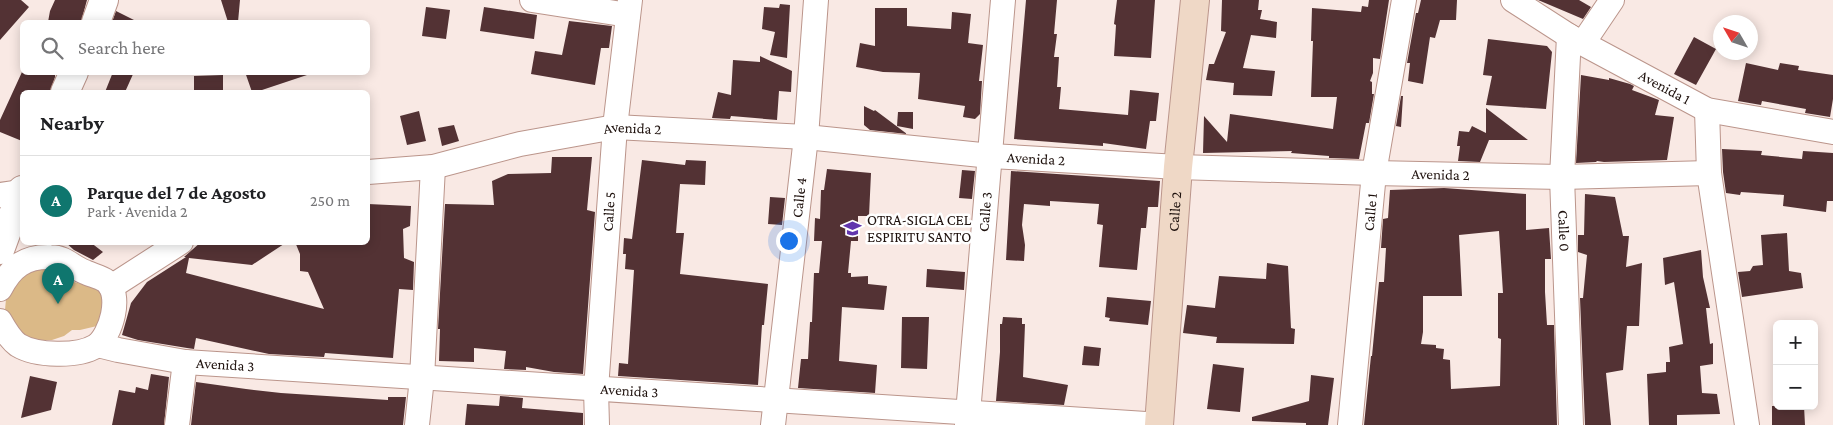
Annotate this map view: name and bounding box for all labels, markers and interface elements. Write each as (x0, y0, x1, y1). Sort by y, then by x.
north arrow (1713, 15, 1758, 60)
search box (20, 20, 370, 75)
icon: search (38, 34, 66, 62)
text: Search here (78, 37, 165, 58)
street label: Avenida 1 (1636, 67, 1693, 108)
text: Nearby (40, 111, 104, 135)
street label: Avenida 2 (602, 119, 662, 137)
street label: Avenida 2 (1006, 149, 1066, 168)
street label: Avenida 2 (1411, 166, 1470, 183)
street label: Calle 4 (789, 176, 809, 219)
text: Parque del 7 de Agosto (87, 182, 266, 203)
street label: Calle 5 (599, 191, 618, 232)
street label: Calle 3 (975, 191, 995, 232)
street label: Calle 2 (1165, 191, 1184, 232)
text: A (51, 192, 61, 209)
text: 250 m (310, 192, 350, 209)
street label: Calle 1 (1361, 192, 1380, 232)
text: Park · Avenida 2 (87, 203, 188, 220)
street label: Calle 0 (1555, 210, 1573, 252)
place label: OTRA-SIGLA CEL ESPIRITU SANTO (867, 212, 972, 245)
school or university icon: OTRA-SIGLA CEL ESPIRITU SANTO (843, 219, 863, 239)
your location (776, 228, 802, 254)
pin: A (42, 263, 74, 304)
map controls (1773, 320, 1818, 410)
button: + (1773, 320, 1818, 365)
street label: Avenida 3 (196, 355, 255, 374)
button: − (1773, 365, 1818, 410)
street label: Avenida 3 (600, 381, 659, 401)

